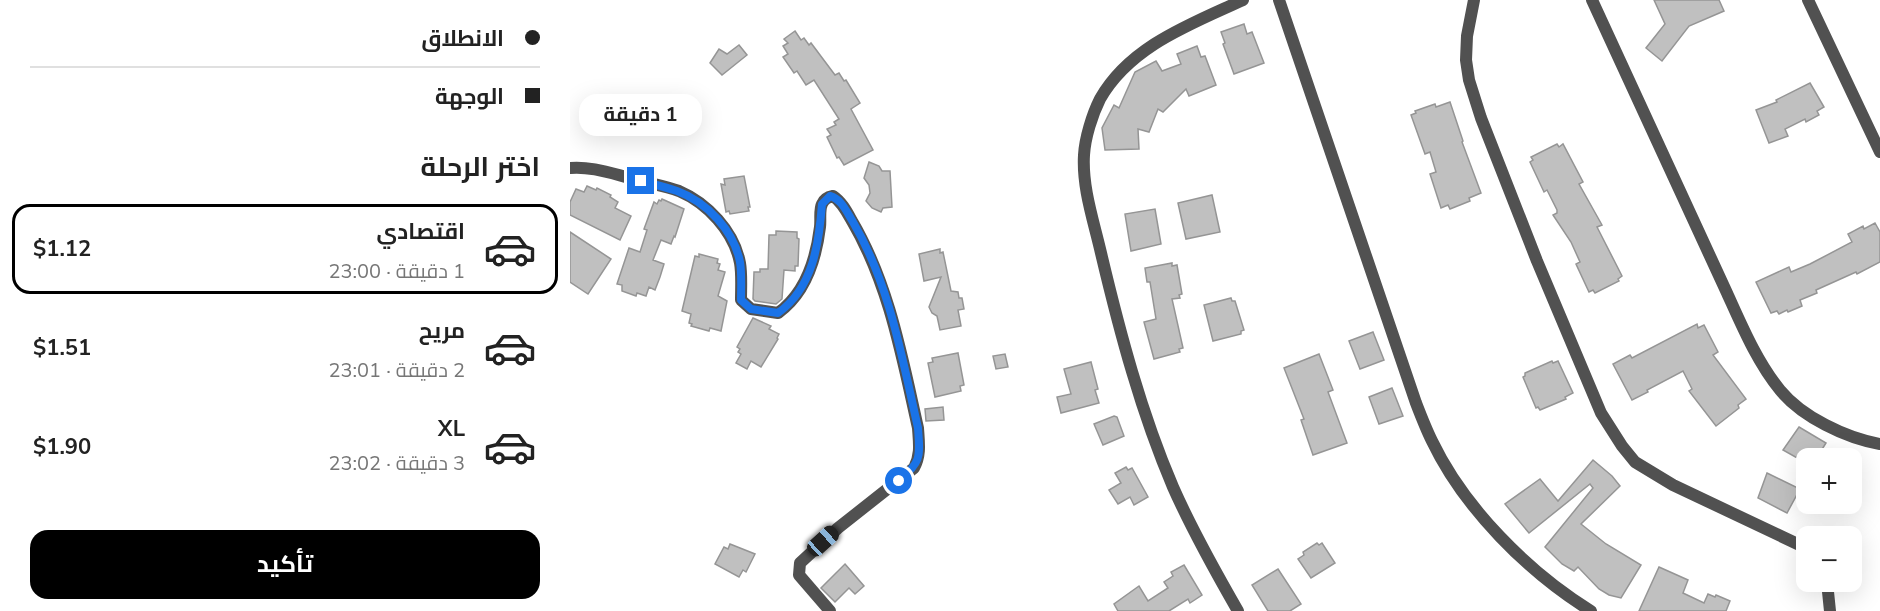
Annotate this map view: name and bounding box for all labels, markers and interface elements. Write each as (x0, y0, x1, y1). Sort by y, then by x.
text: الانطلاق (421, 24, 504, 54)
text: الوجهة (435, 82, 504, 112)
callout: 1 دقيقة (580, 94, 702, 136)
text: 1 دقيقة (604, 101, 677, 128)
text: اختر الرحلة (420, 149, 540, 186)
route end (627, 167, 654, 194)
text: اقتصادي (376, 217, 465, 247)
icon: car (483, 222, 537, 276)
text: $1.12 (33, 234, 91, 264)
text: 1 دقيقة · 23:00 (328, 258, 465, 285)
text: مريح (419, 316, 465, 346)
icon: car (483, 321, 537, 375)
text: $1.51 (33, 333, 91, 363)
text: 2 دقيقة · 23:01 (328, 357, 465, 384)
text: XL (438, 414, 465, 444)
icon: car (483, 420, 537, 474)
text: $1.90 (33, 432, 91, 462)
map controls (1796, 448, 1862, 592)
button: + (1796, 448, 1862, 514)
text: 3 دقيقة · 23:02 (328, 450, 465, 477)
route start (885, 467, 912, 494)
car (804, 522, 842, 560)
button: − (1796, 526, 1862, 592)
button: تأكيد (30, 530, 540, 599)

